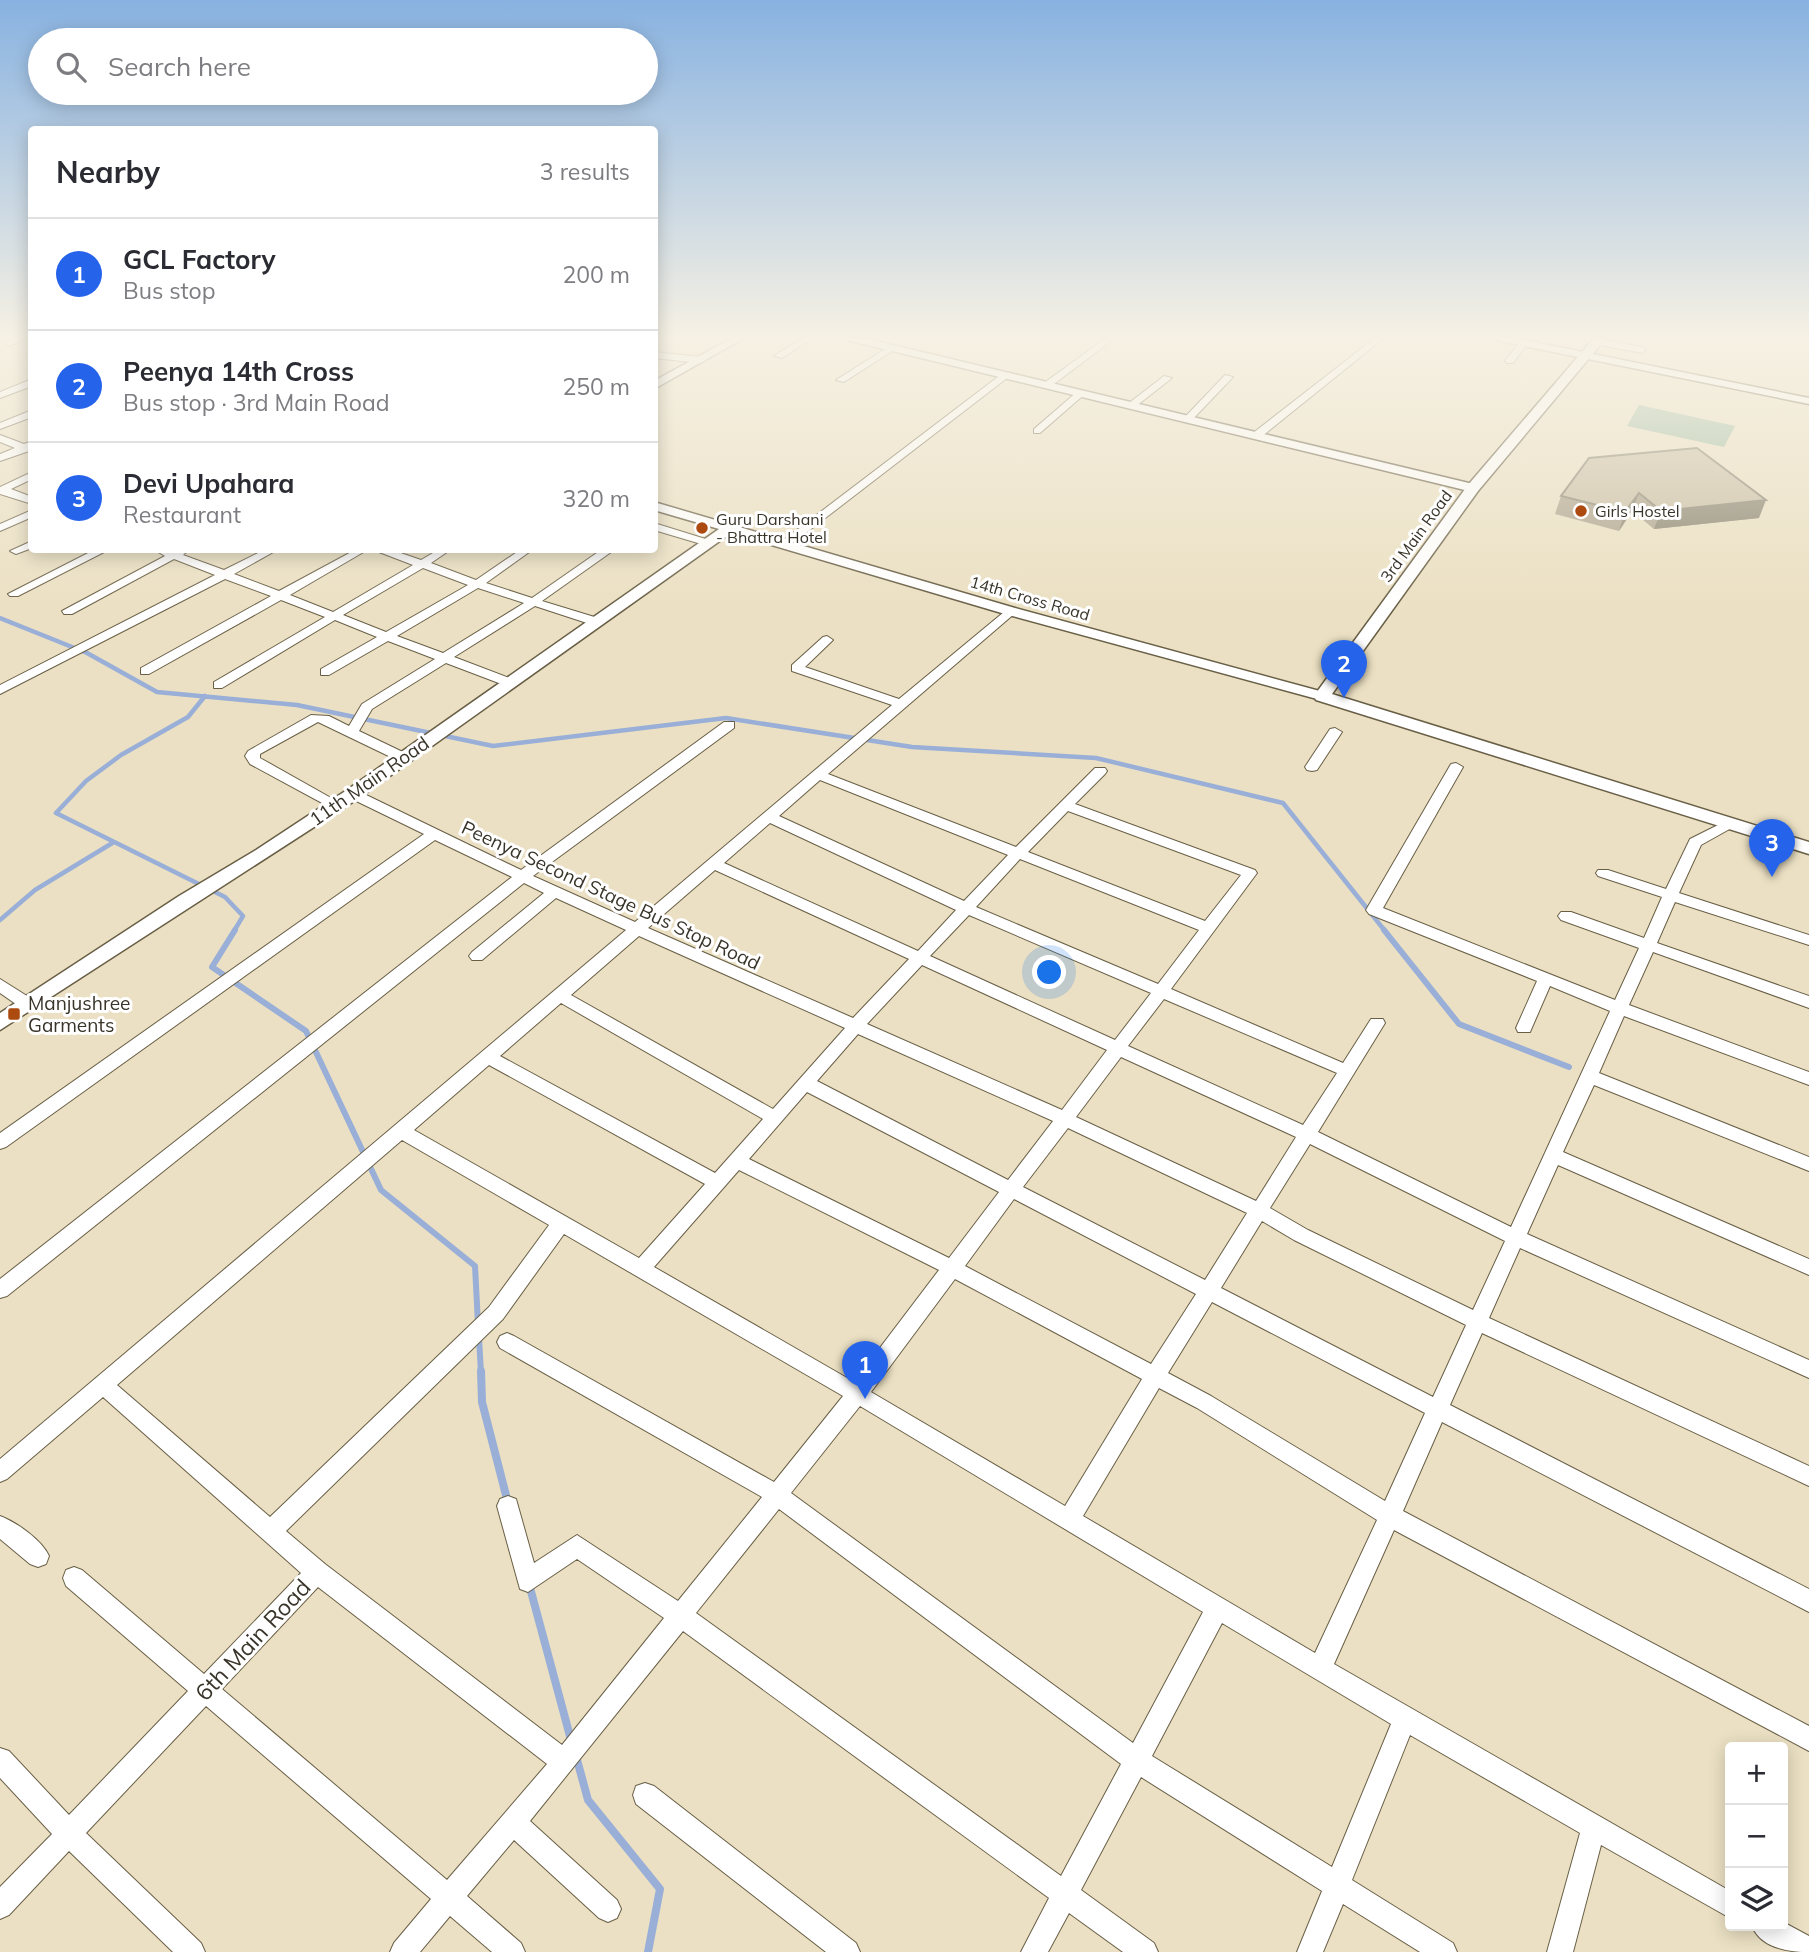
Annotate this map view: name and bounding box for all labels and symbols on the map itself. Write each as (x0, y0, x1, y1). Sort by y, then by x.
street label: 3rd Main Road (1376, 486, 1456, 586)
place label: Girls Hostel (1595, 501, 1680, 521)
marker: Girls Hostel (1573, 503, 1589, 519)
place label: Guru Darshani - Bhattra Hotel (716, 509, 827, 547)
marker: Guru Darshani - Bhattra Hotel (694, 520, 710, 536)
street label: 14th Cross Road (968, 571, 1092, 625)
pin: 2 (1321, 640, 1367, 698)
street label: 11th Main Road (305, 731, 433, 831)
street label: Peenya Second Stage Bus Stop Road (458, 815, 764, 975)
pin: 3 (1749, 819, 1795, 877)
your location (1032, 955, 1066, 989)
place label: Manjushree Garments (28, 991, 130, 1037)
marker: Manjushree Garments (6, 1006, 22, 1022)
pin: 1 (842, 1341, 888, 1399)
street label: 6th Main Road (189, 1573, 317, 1707)

